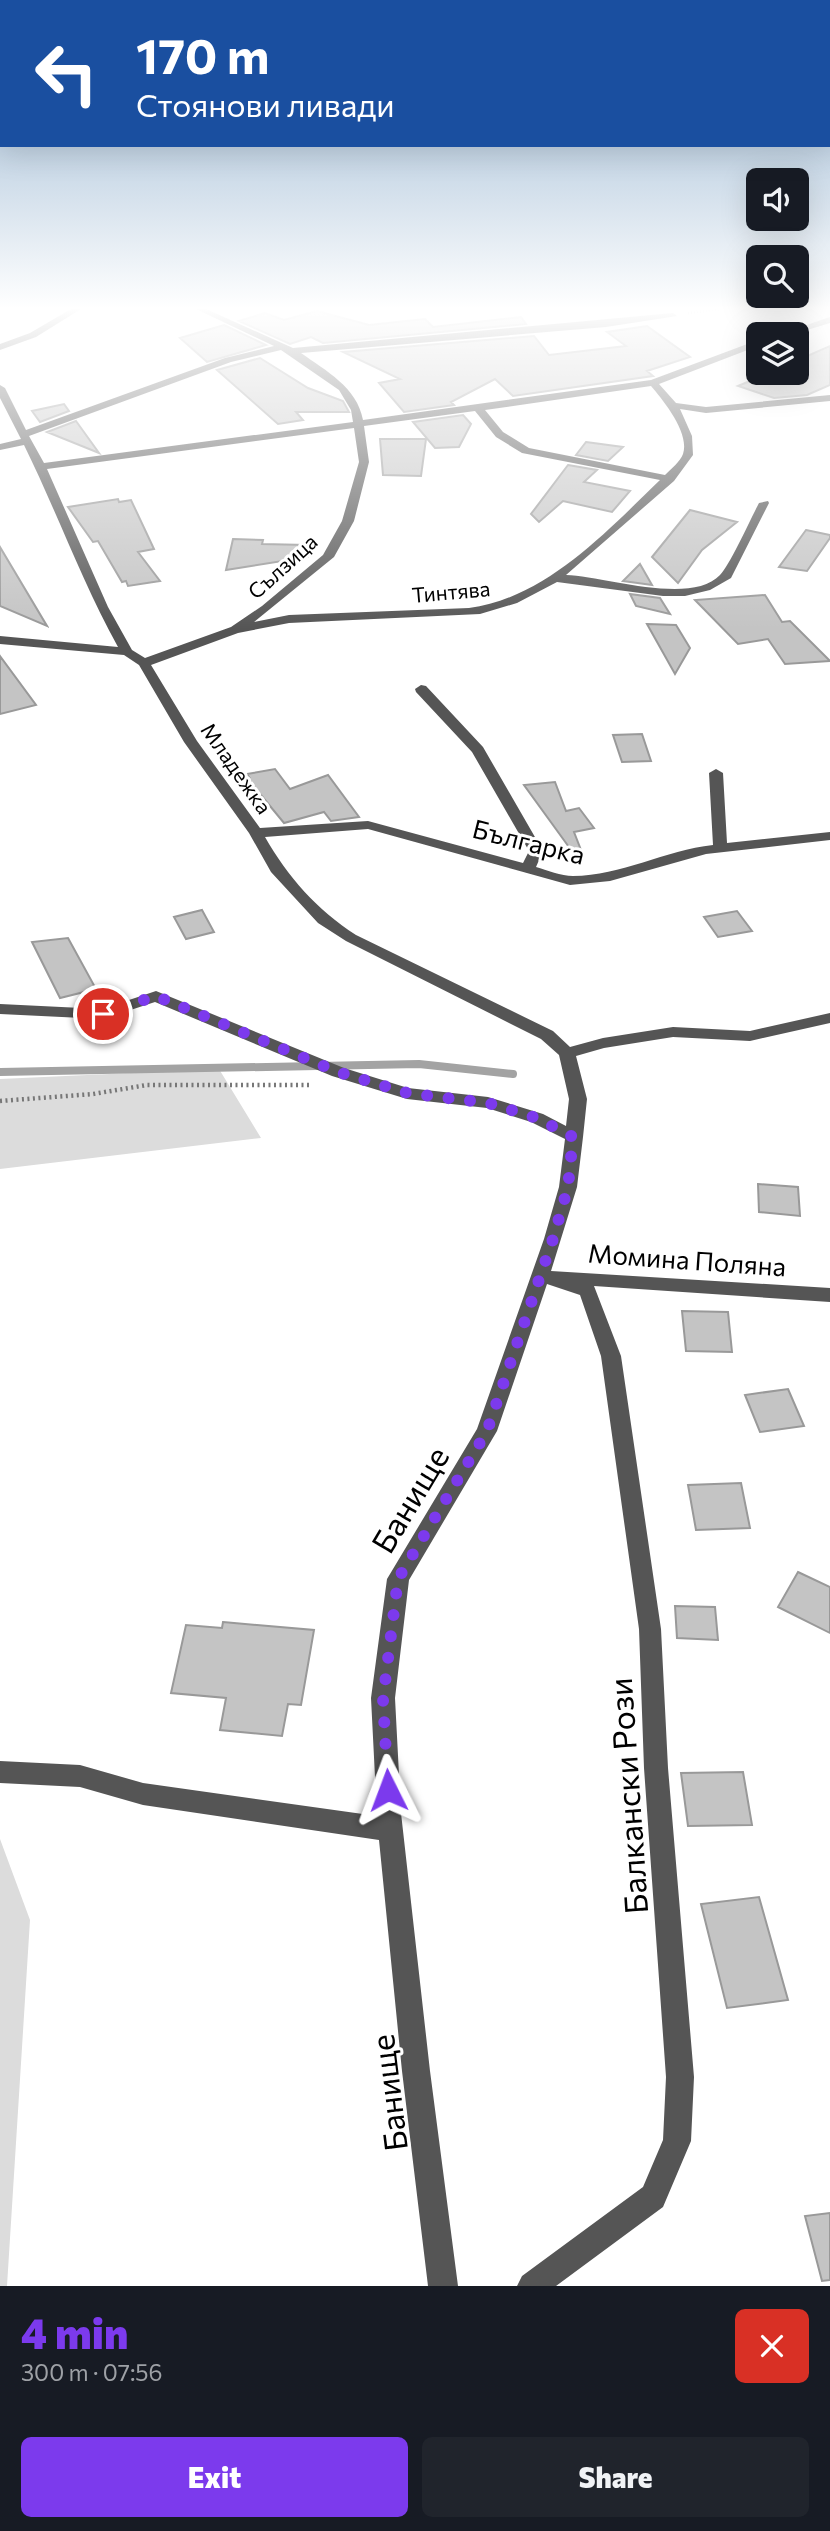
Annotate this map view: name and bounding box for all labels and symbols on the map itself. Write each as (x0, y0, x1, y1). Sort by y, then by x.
street label: Сълзица (242, 528, 322, 604)
street label: Тинтява (411, 575, 491, 607)
street label: Младежка (197, 718, 277, 818)
street label: Българка (470, 812, 588, 870)
pin (73, 984, 133, 1044)
street label: Момина Поляна (587, 1237, 787, 1281)
street label: Банище (362, 1438, 456, 1560)
street label: Балкански Рози (599, 1676, 655, 1916)
position arrow (351, 1753, 425, 1827)
street label: Банище (361, 2032, 415, 2154)

